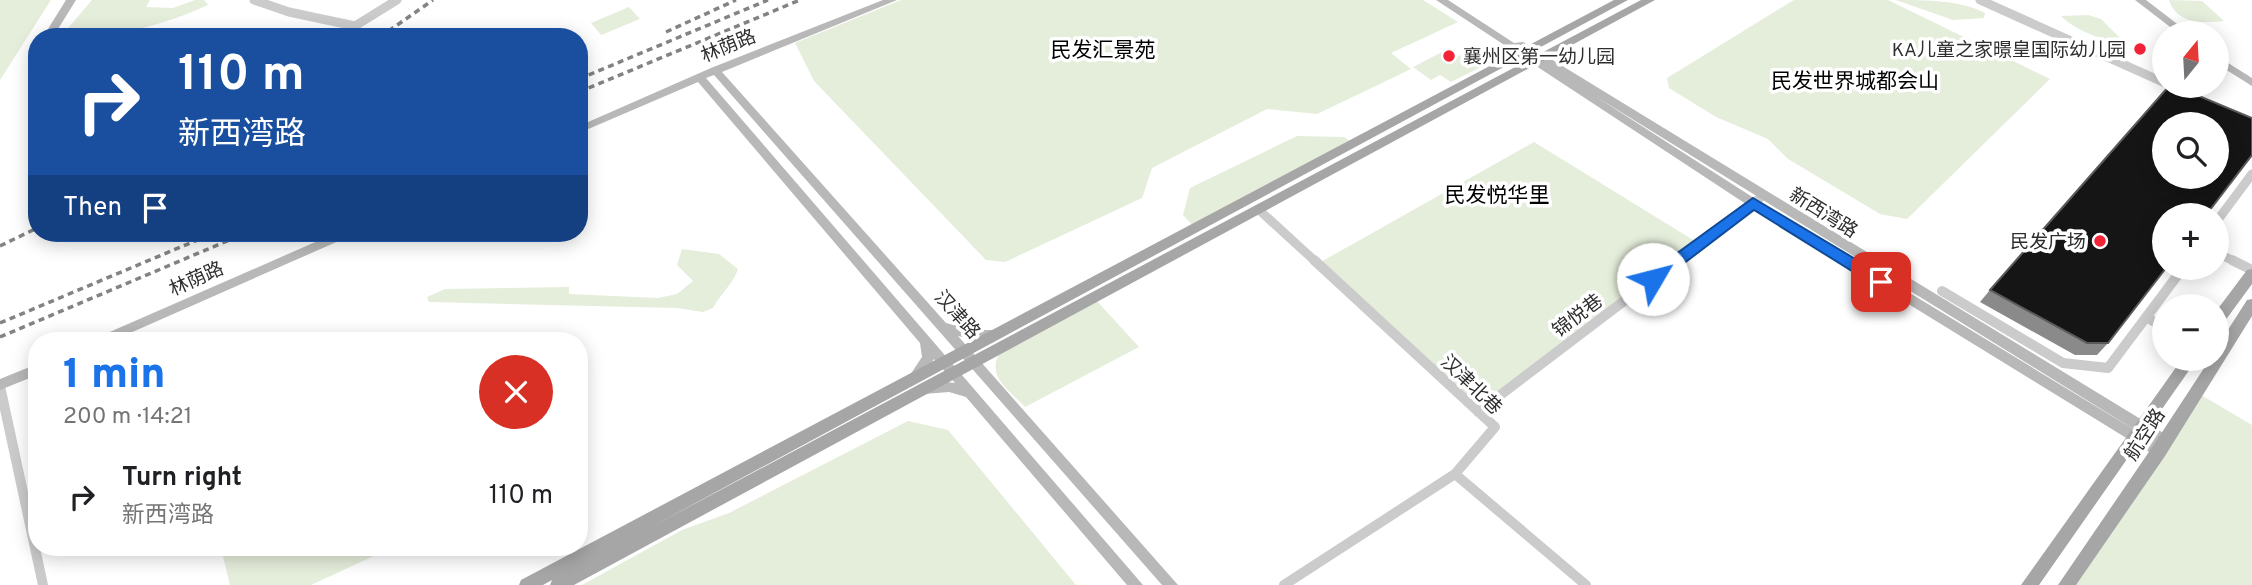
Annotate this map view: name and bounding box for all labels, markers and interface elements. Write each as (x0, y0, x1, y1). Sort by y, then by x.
north arrow (2152, 21, 2230, 98)
map controls (2152, 21, 2229, 371)
street label: 林荫路 (698, 25, 760, 69)
district label: 民发·汇景苑 (1051, 38, 1156, 65)
place label: KA儿童之家暻皇国际幼儿园 (1892, 39, 2126, 63)
marker: KA儿童之家暻皇国际幼儿园 (2132, 41, 2148, 57)
text: 110 m (178, 46, 305, 108)
place label: 襄州区第一幼儿园 (1463, 46, 1615, 70)
marker: 襄州区第一幼儿园 (1441, 48, 1457, 64)
icon: right (63, 56, 154, 147)
district label: 民发·世界城都会山 (1771, 69, 1939, 96)
button: search (2152, 112, 2229, 189)
text: 新西湾路 (178, 116, 306, 156)
district label: 民发·悦华里 (1445, 183, 1550, 210)
street label: 新西湾路 (1784, 183, 1862, 244)
icon: arrive (136, 189, 174, 227)
text: Then (63, 192, 122, 225)
button: + (2152, 203, 2229, 280)
place label: 民发广场 (2010, 231, 2086, 255)
marker: 民发广场 (2092, 233, 2108, 249)
position arrow (1616, 242, 1690, 316)
pin (1851, 252, 1911, 312)
street label: 林荫路 (166, 257, 228, 302)
icon: arrive (1862, 263, 1900, 301)
street label: 汉津路 (929, 286, 985, 345)
street label: 锦悦巷 (1548, 290, 1608, 343)
button: − (2152, 294, 2229, 371)
text: 1 min (63, 350, 166, 403)
street label: 汉津北巷 (1435, 350, 1506, 420)
button: close (479, 355, 553, 429)
text: 200 m · 14:21 (63, 403, 192, 432)
street label: 航空路 (2120, 405, 2171, 466)
text: Turn right (122, 462, 242, 495)
icon: right (63, 478, 101, 516)
text: 110 m (489, 480, 553, 513)
text: 新西湾路 (122, 502, 214, 531)

